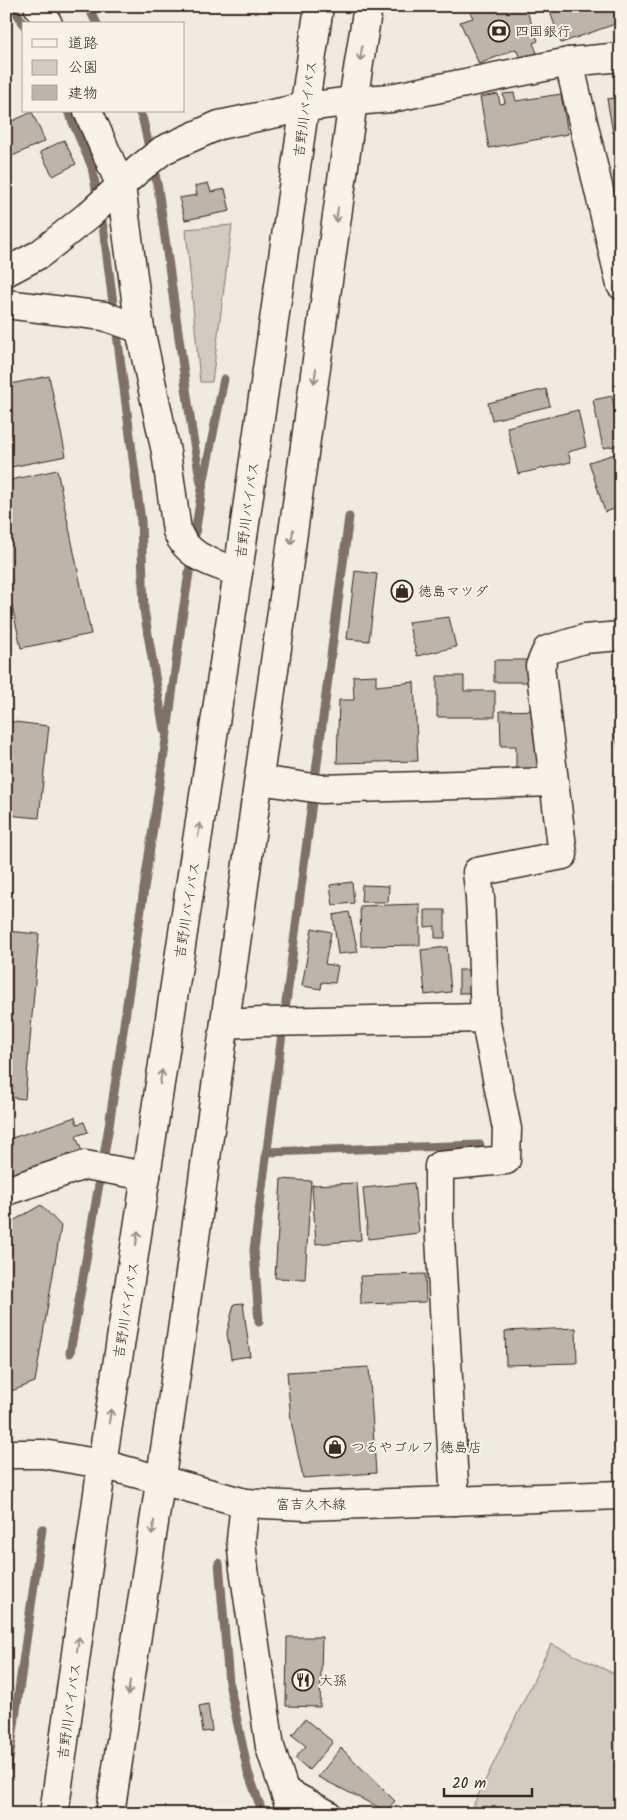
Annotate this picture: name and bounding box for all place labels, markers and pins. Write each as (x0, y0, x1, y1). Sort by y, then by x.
bank icon: 四国銀行 (487, 19, 511, 43)
place label: 四国銀行 (515, 21, 571, 43)
shop icon: 徳島マツダ (390, 579, 414, 603)
place label: 徳島マツダ (418, 581, 488, 603)
shop icon: つるやゴルフ 徳島店 (323, 1435, 347, 1459)
place label: つるやゴルフ 徳島店 (351, 1437, 482, 1459)
restaurant icon: 大孫 (291, 1668, 315, 1692)
place label: 大孫 (319, 1670, 347, 1692)

